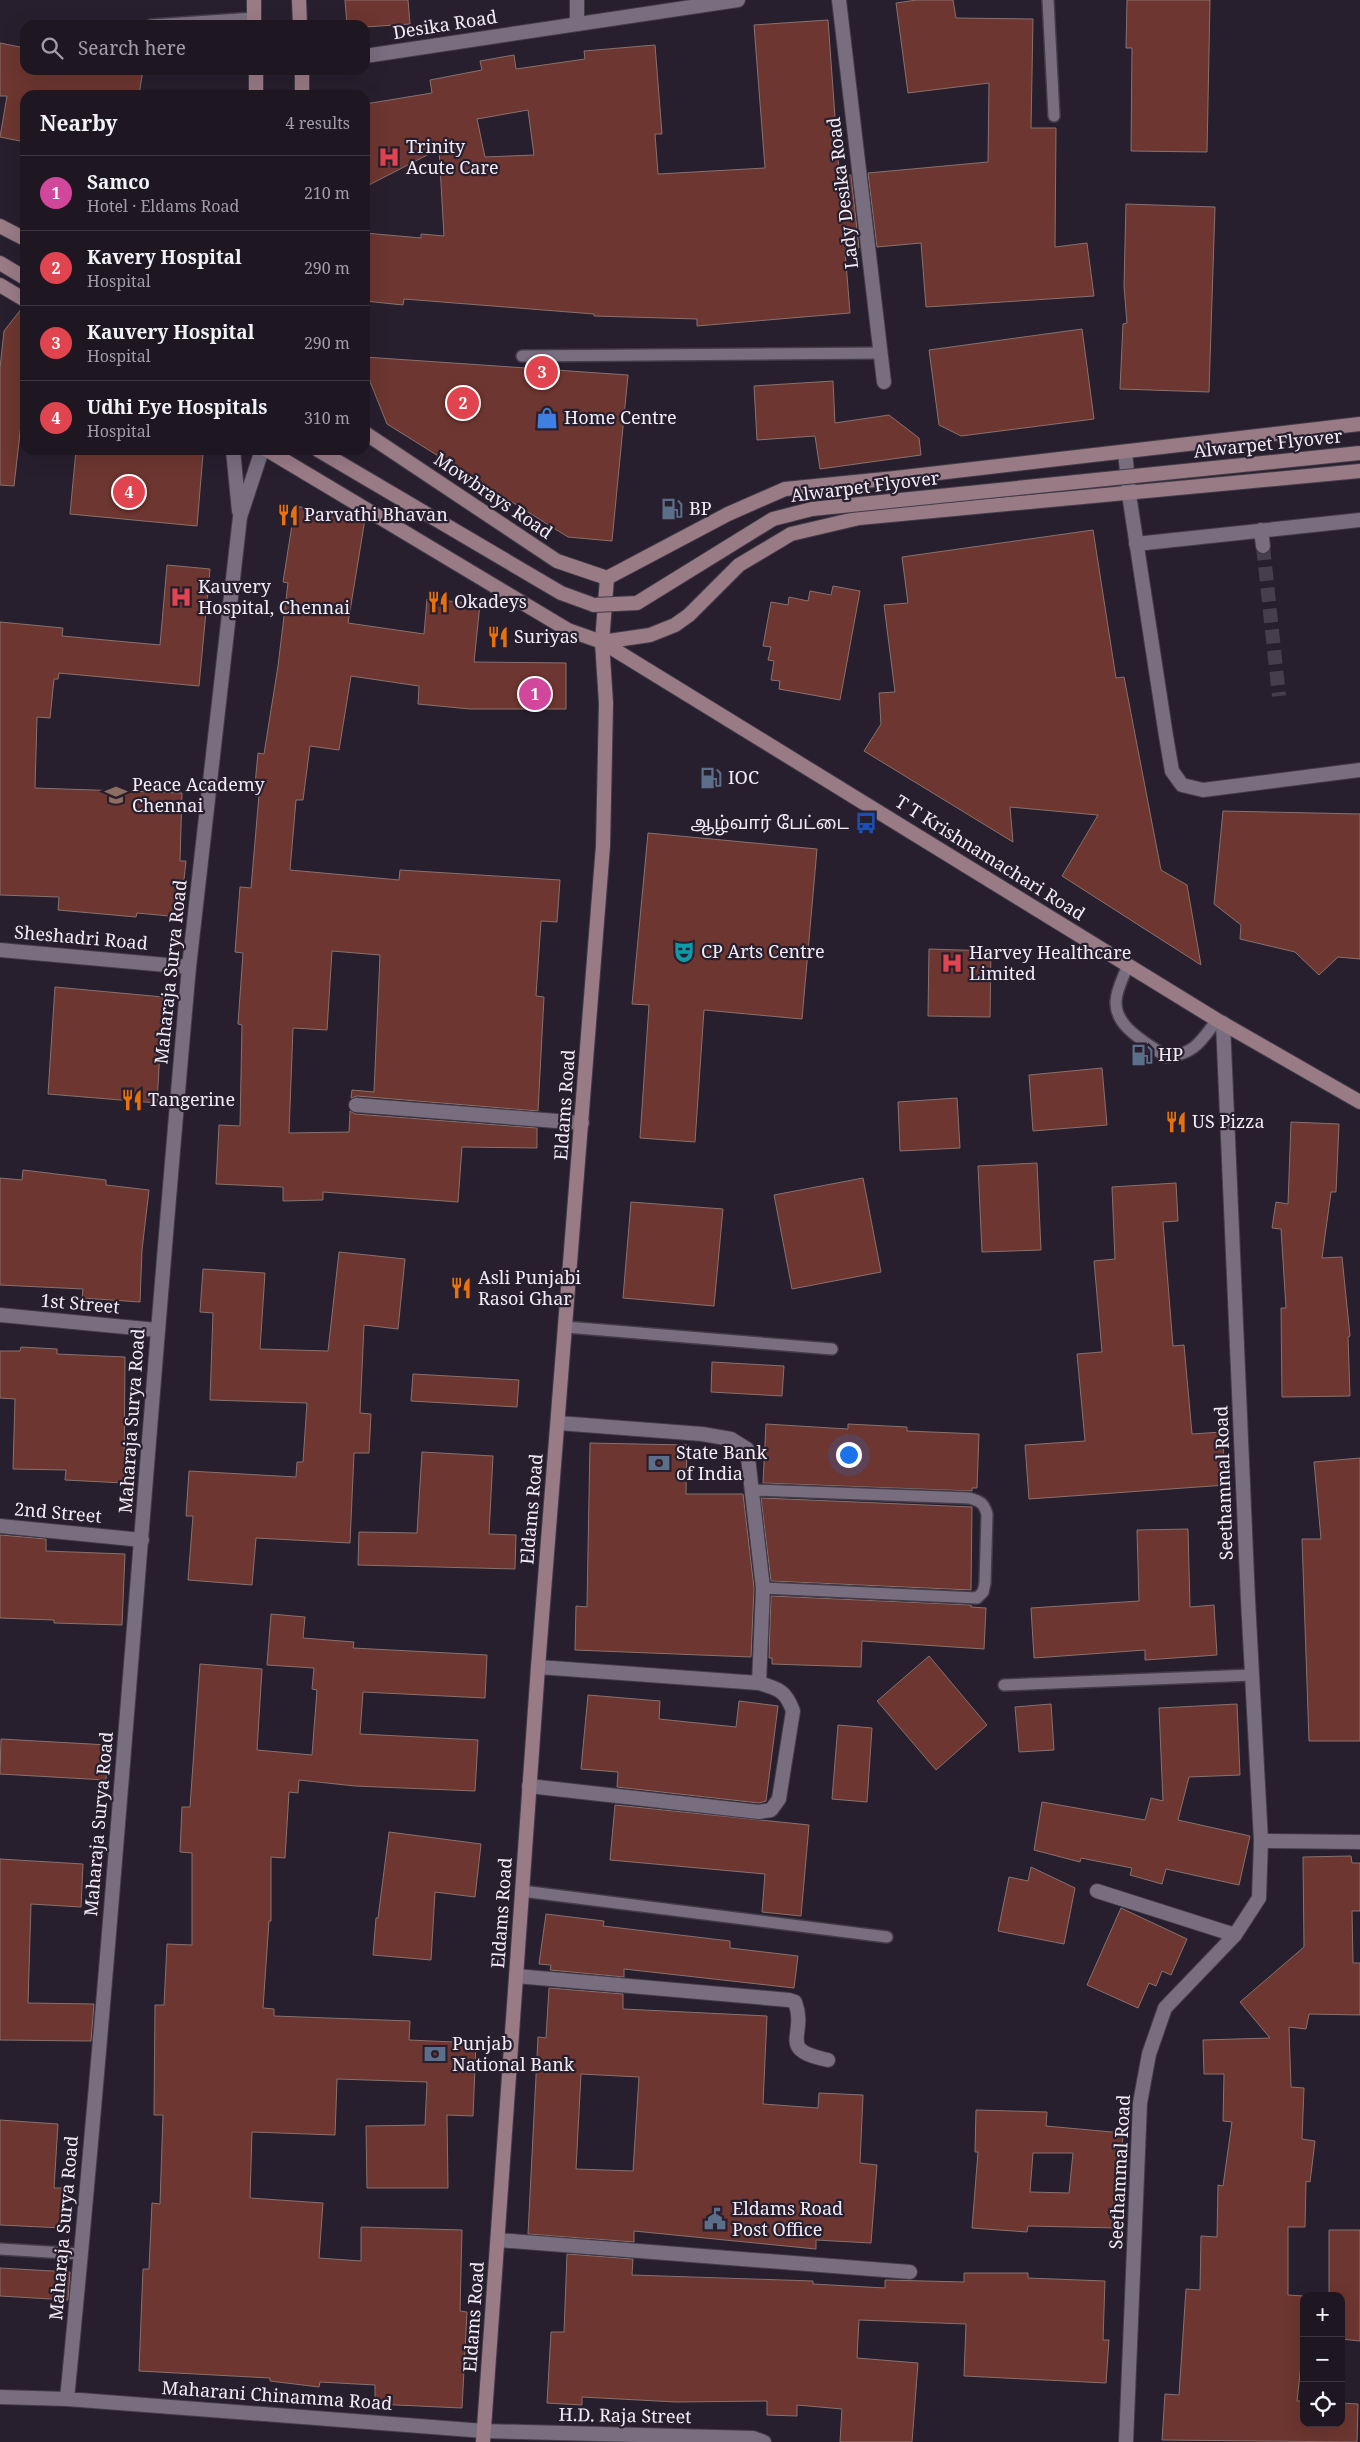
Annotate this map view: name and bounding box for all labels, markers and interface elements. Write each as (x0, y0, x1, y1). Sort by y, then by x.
street label: Desika Road (391, 4, 499, 44)
search box (20, 20, 370, 75)
icon: search (38, 34, 66, 62)
text: Search here (78, 35, 186, 61)
text: Nearby (40, 109, 118, 137)
text: 4 results (286, 112, 350, 134)
street label: Lady Desika Road (821, 116, 863, 270)
place label: Trinity Acute Care (406, 134, 499, 179)
hospital icon: Trinity Acute Care (376, 144, 402, 170)
text: Samco (87, 169, 150, 195)
text: 1 (51, 182, 61, 204)
text: 210 m (304, 182, 350, 204)
text: Hotel · Eldams Road (87, 195, 239, 217)
text: Kavery Hospital (87, 244, 242, 270)
text: 2 (51, 257, 61, 279)
text: 290 m (304, 257, 350, 279)
text: Hospital (87, 270, 151, 292)
text: Kauvery Hospital (87, 319, 254, 345)
text: 3 (51, 332, 61, 354)
text: 290 m (304, 332, 350, 354)
text: Hospital (87, 345, 151, 367)
pin: 3 (526, 353, 558, 391)
pin: 2 (447, 384, 479, 422)
text: Udhi Eye Hospitals (87, 394, 267, 420)
shop icon: Home Centre (534, 405, 560, 431)
place label: Home Centre (564, 405, 677, 429)
text: 4 (51, 407, 61, 429)
text: 310 m (304, 407, 350, 429)
text: Hospital (87, 420, 151, 442)
street label: Alwarpet Flyover (1192, 423, 1344, 463)
street label: Mowbrays Road (430, 447, 558, 544)
street label: Alwarpet Flyover (789, 465, 941, 507)
pin: 4 (113, 473, 145, 511)
fuel station icon: BP (659, 496, 685, 522)
place label: BP (689, 496, 712, 520)
restaurant icon: Parvathi Bhavan (275, 502, 301, 528)
place label: Parvathi Bhavan (304, 502, 448, 526)
place label: Kauvery Hospital, Chennai (198, 574, 350, 619)
hospital icon: Kauvery Hospital, Chennai (168, 584, 194, 610)
restaurant icon: Okadeys (425, 589, 451, 615)
place label: Okadeys (454, 589, 527, 613)
restaurant icon: Suriyas (485, 624, 511, 650)
place label: Suriyas (514, 624, 578, 648)
pin: 1 (519, 675, 551, 713)
fuel station icon: IOC (698, 765, 724, 791)
place label: IOC (728, 765, 759, 789)
place label: Peace Academy Chennai (132, 772, 265, 817)
school or university icon: Peace Academy Chennai (103, 782, 129, 808)
street label: T T Krishnamachari Road (891, 789, 1090, 925)
place label: ஆழ்வார் பேட்டை (691, 810, 850, 836)
bus stop icon: ஆழ்வார் பேட்டை (853, 810, 879, 836)
street label: Maharaja Surya Road (148, 879, 192, 1065)
street label: Sheshadri Road (13, 919, 149, 955)
theatre icon: CP Arts Centre (671, 939, 697, 965)
place label: CP Arts Centre (701, 939, 825, 963)
place label: Harvey Healthcare Limited (969, 940, 1131, 985)
hospital icon: Harvey Healthcare Limited (939, 950, 965, 976)
fuel station icon: HP (1129, 1042, 1155, 1068)
place label: HP (1158, 1042, 1183, 1066)
street label: Eldams Road (548, 1049, 580, 1161)
restaurant icon: Tangerine (119, 1087, 145, 1113)
place label: Tangerine (148, 1087, 235, 1111)
restaurant icon: US Pizza (1163, 1109, 1189, 1135)
place label: US Pizza (1192, 1109, 1265, 1133)
place label: Asli Punjabi Rasoi Ghar (478, 1265, 581, 1310)
restaurant icon: Asli Punjabi Rasoi Ghar (448, 1275, 474, 1301)
street label: 1st Street (39, 1288, 121, 1318)
street label: Maharaja Surya Road (113, 1328, 149, 1514)
street label: Seethammal Road (1208, 1405, 1238, 1561)
place label: State Bank of India (676, 1440, 767, 1485)
your location (836, 1442, 862, 1468)
bank icon: State Bank of India (646, 1450, 672, 1476)
street label: Eldams Road (514, 1452, 548, 1565)
street label: 2nd Street (13, 1496, 103, 1528)
street label: Maharaja Surya Road (78, 1731, 118, 1917)
street label: Eldams Road (485, 1857, 517, 1969)
place label: Punjab National Bank (452, 2031, 575, 2076)
bank icon: Punjab National Bank (422, 2041, 448, 2067)
street label: Seethammal Road (1103, 2094, 1135, 2250)
street label: Maharaja Surya Road (43, 2135, 83, 2321)
place label: Eldams Road Post Office (732, 2196, 843, 2241)
public building icon: Eldams Road Post Office (702, 2206, 728, 2232)
street label: Eldams Road (457, 2261, 489, 2373)
map controls (1300, 2292, 1345, 2427)
button: + (1300, 2292, 1345, 2337)
button: − (1300, 2337, 1345, 2382)
street label: Maharani Chinamma Road (161, 2375, 393, 2415)
button: locate (1300, 2382, 1345, 2427)
street label: H.D. Raja Street (558, 2402, 692, 2428)

